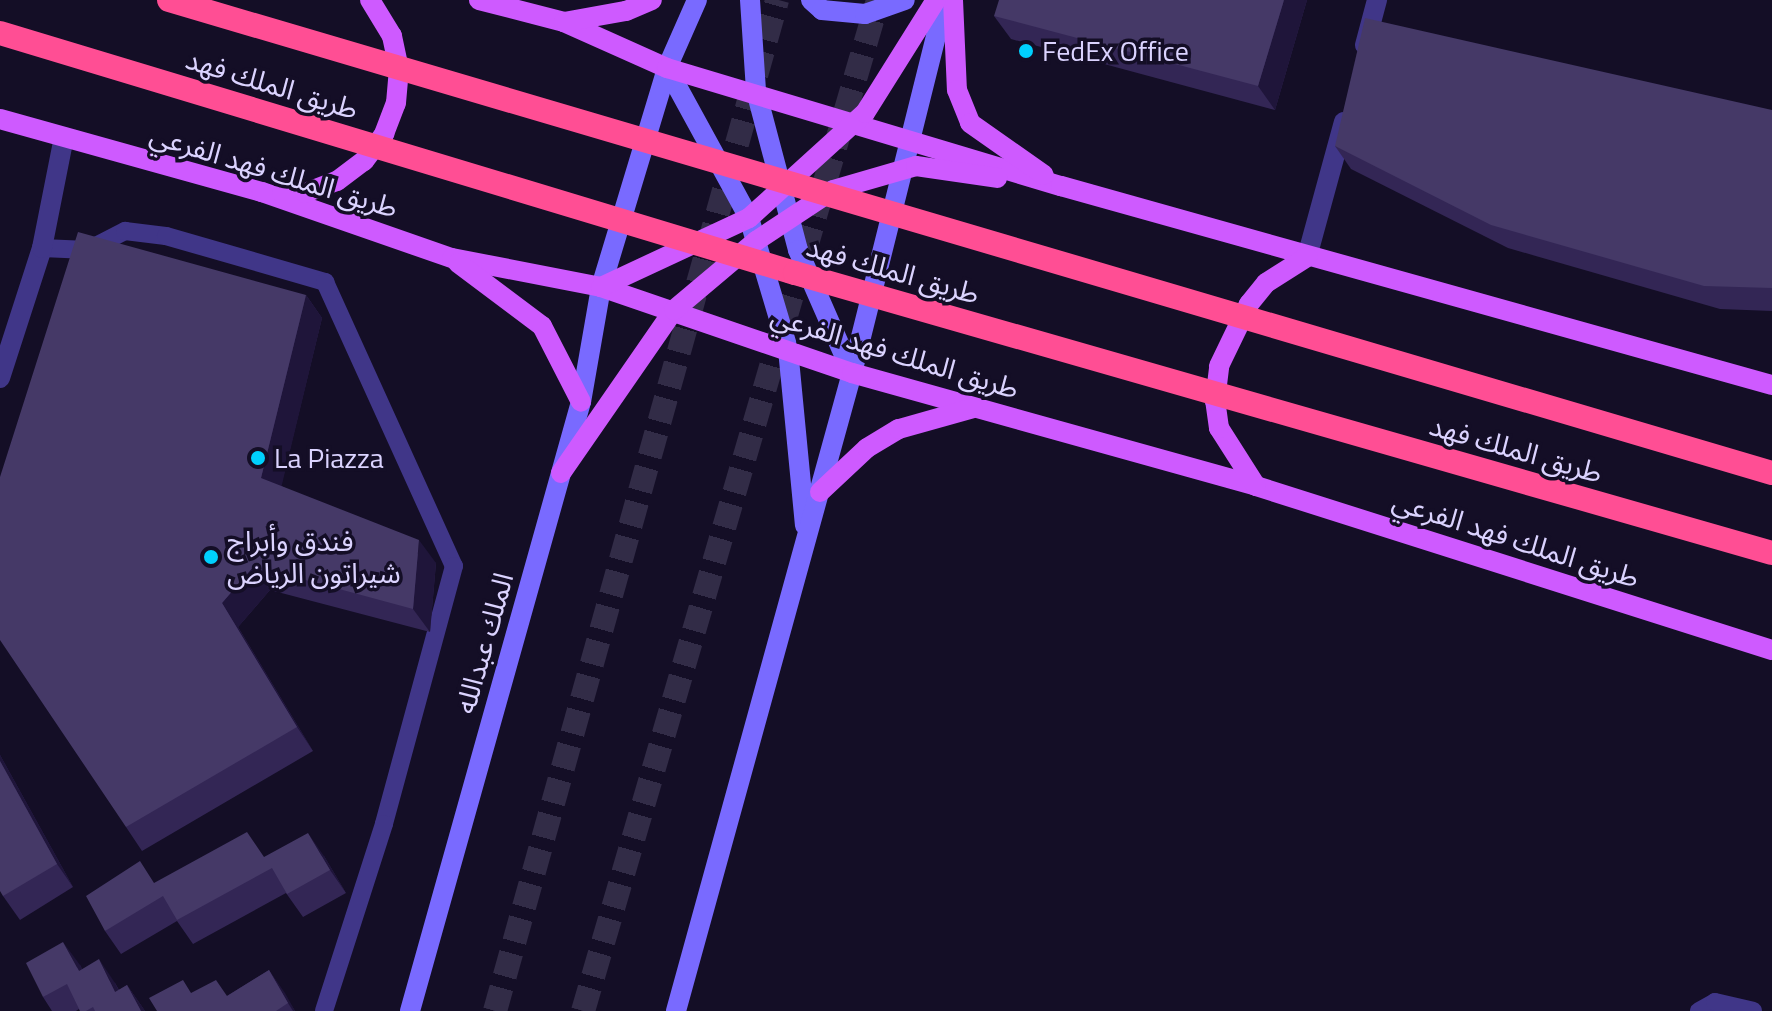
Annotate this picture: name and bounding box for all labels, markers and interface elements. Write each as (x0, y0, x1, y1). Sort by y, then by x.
place label: FedEx Office (1042, 34, 1189, 68)
street label: طريق الملك فهد (182, 42, 362, 126)
marker: FedEx Office (1017, 42, 1035, 60)
street label: طريق الملك فهد الفرعي (146, 117, 402, 225)
street label: طريق الملك فهد (803, 229, 983, 311)
street label: طريق الملك فهد الفرعي (767, 298, 1023, 406)
street label: طريق الملك فهد (1426, 408, 1606, 490)
place label: La Piazza (274, 441, 384, 475)
marker: La Piazza (249, 449, 267, 467)
street label: طريق الملك فهد الفرعي (1388, 483, 1644, 595)
place label: فندق وأبراج شيراتون الرياض (227, 524, 401, 590)
marker: فندق وأبراج شيراتون الرياض (202, 548, 220, 566)
street label: الملك عبدالله (448, 569, 520, 717)

